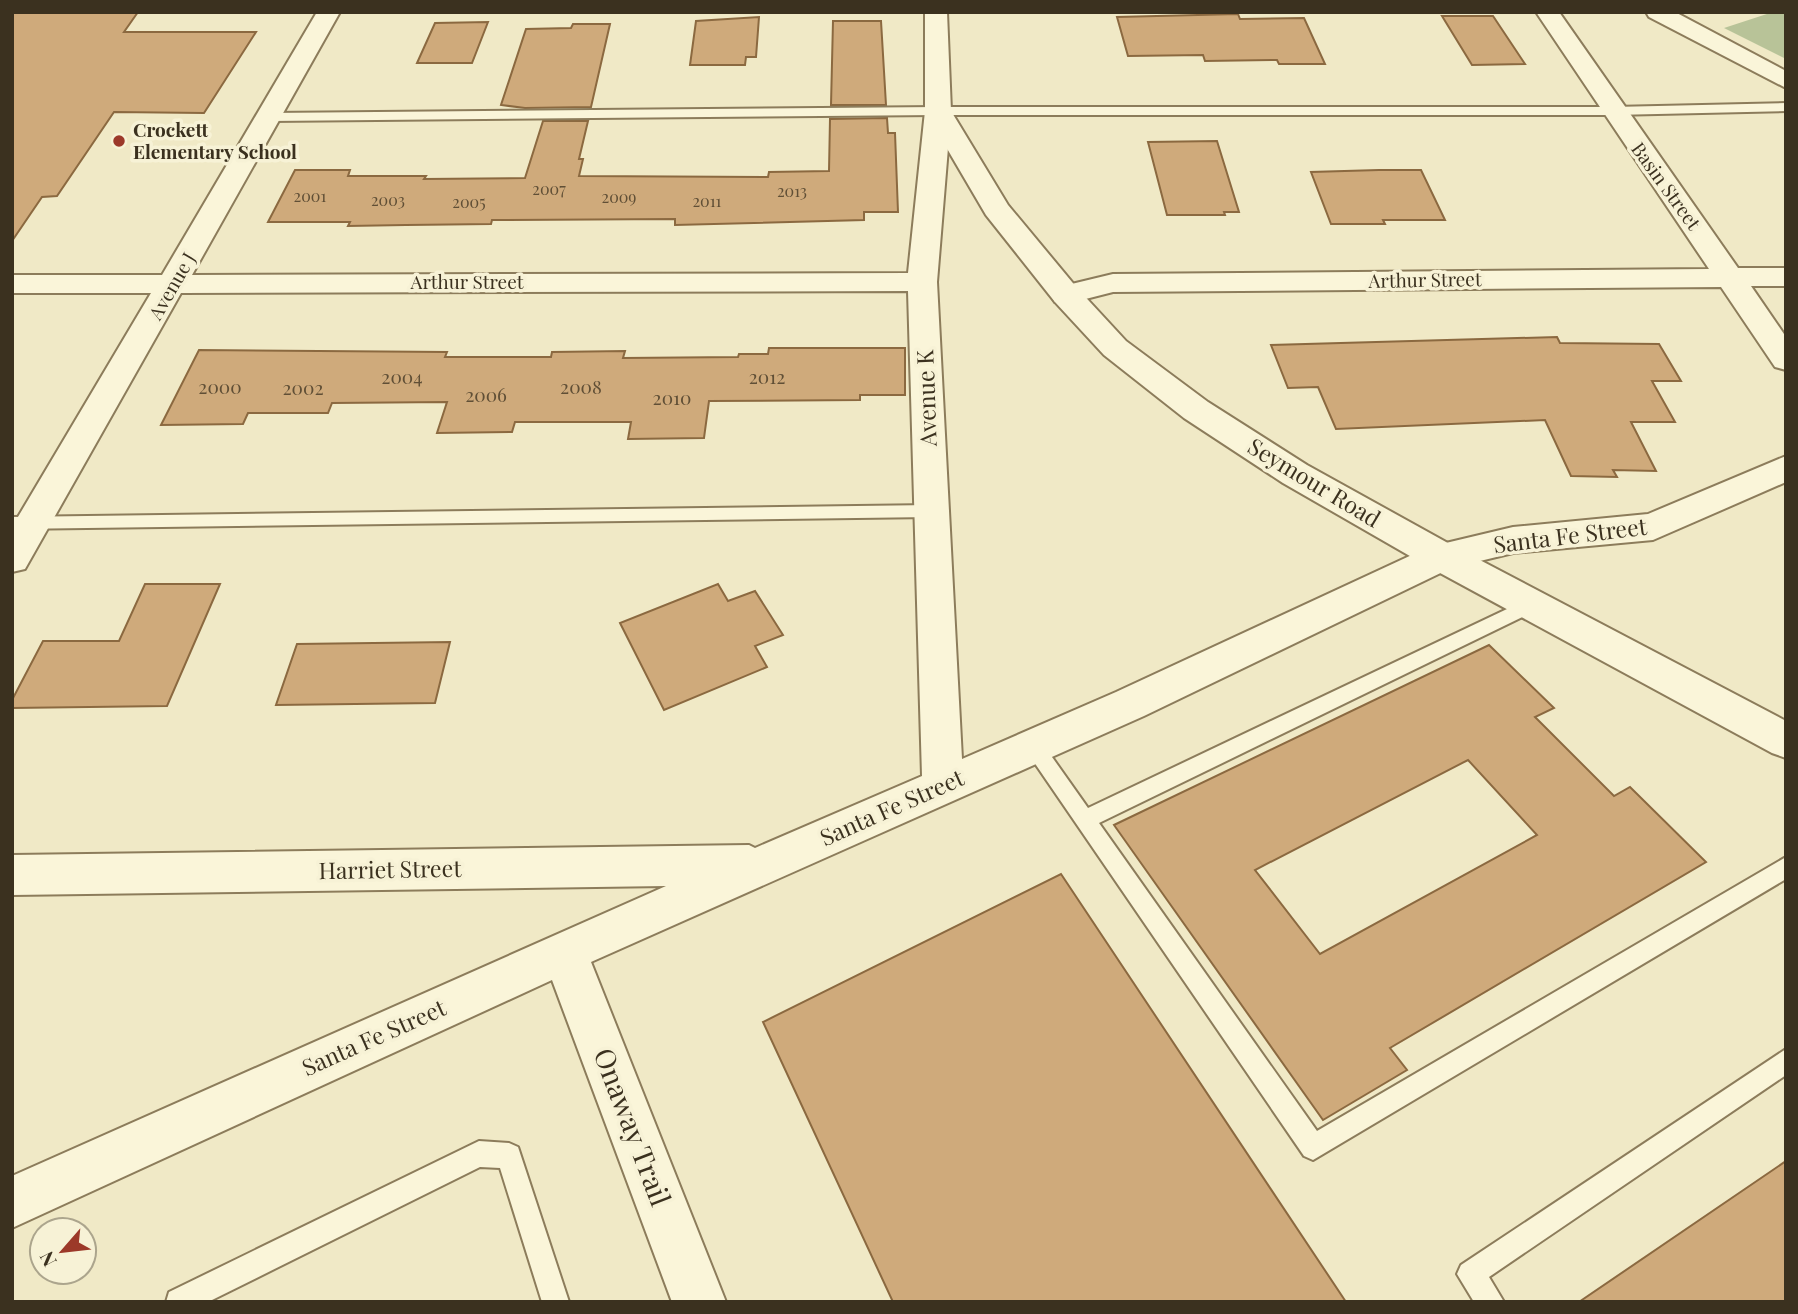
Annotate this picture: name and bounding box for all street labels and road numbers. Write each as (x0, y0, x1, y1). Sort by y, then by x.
street label: Basin Street (1626, 136, 1708, 235)
street label: Avenue J (141, 247, 201, 325)
street label: Arthur Street (1367, 265, 1482, 293)
street label: Arthur Street (409, 268, 524, 294)
street label: Avenue K (908, 348, 943, 448)
street label: Seymour Road (1243, 430, 1387, 534)
street label: Santa Fe Street (1491, 510, 1649, 559)
street label: Santa Fe Street (815, 761, 969, 852)
street label: Harriet Street (318, 852, 462, 885)
street label: Santa Fe Street (297, 991, 451, 1082)
street label: Onaway Trail (586, 1042, 680, 1211)

